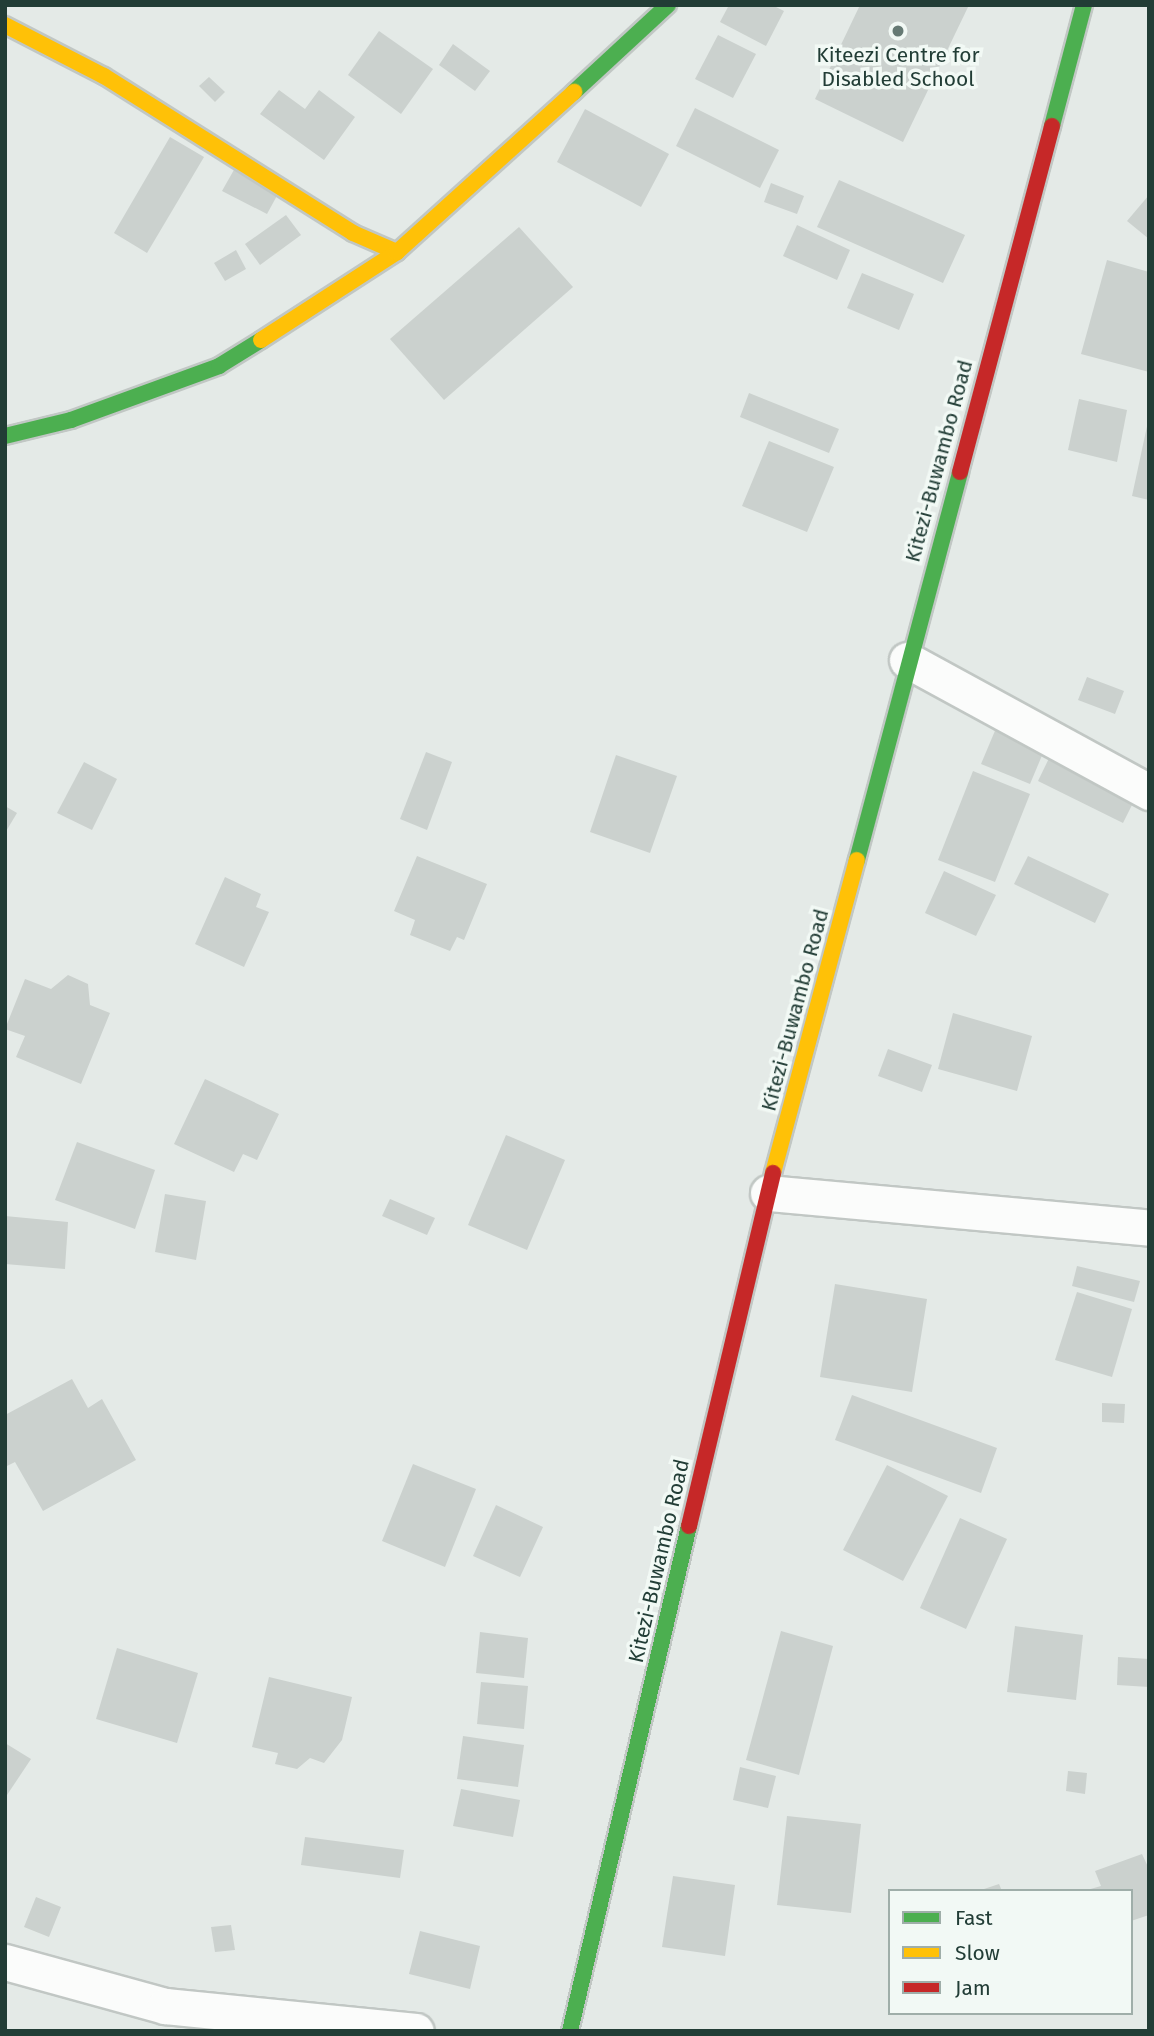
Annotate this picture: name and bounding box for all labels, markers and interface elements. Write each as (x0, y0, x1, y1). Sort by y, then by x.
marker: Kiteezi Centre for Disabled School (890, 23, 906, 39)
place label: Kiteezi Centre for Disabled School (816, 42, 980, 92)
street label: Kitezi-Buwambo Road (900, 357, 978, 565)
street label: Kitezi-Buwambo Road (756, 906, 834, 1114)
street label: Kitezi-Buwambo Road (623, 1457, 695, 1665)
legend (888, 1889, 1133, 2015)
text: Fast (955, 1905, 993, 1931)
text: Slow (955, 1940, 1000, 1966)
text: Jam (955, 1975, 991, 2001)

